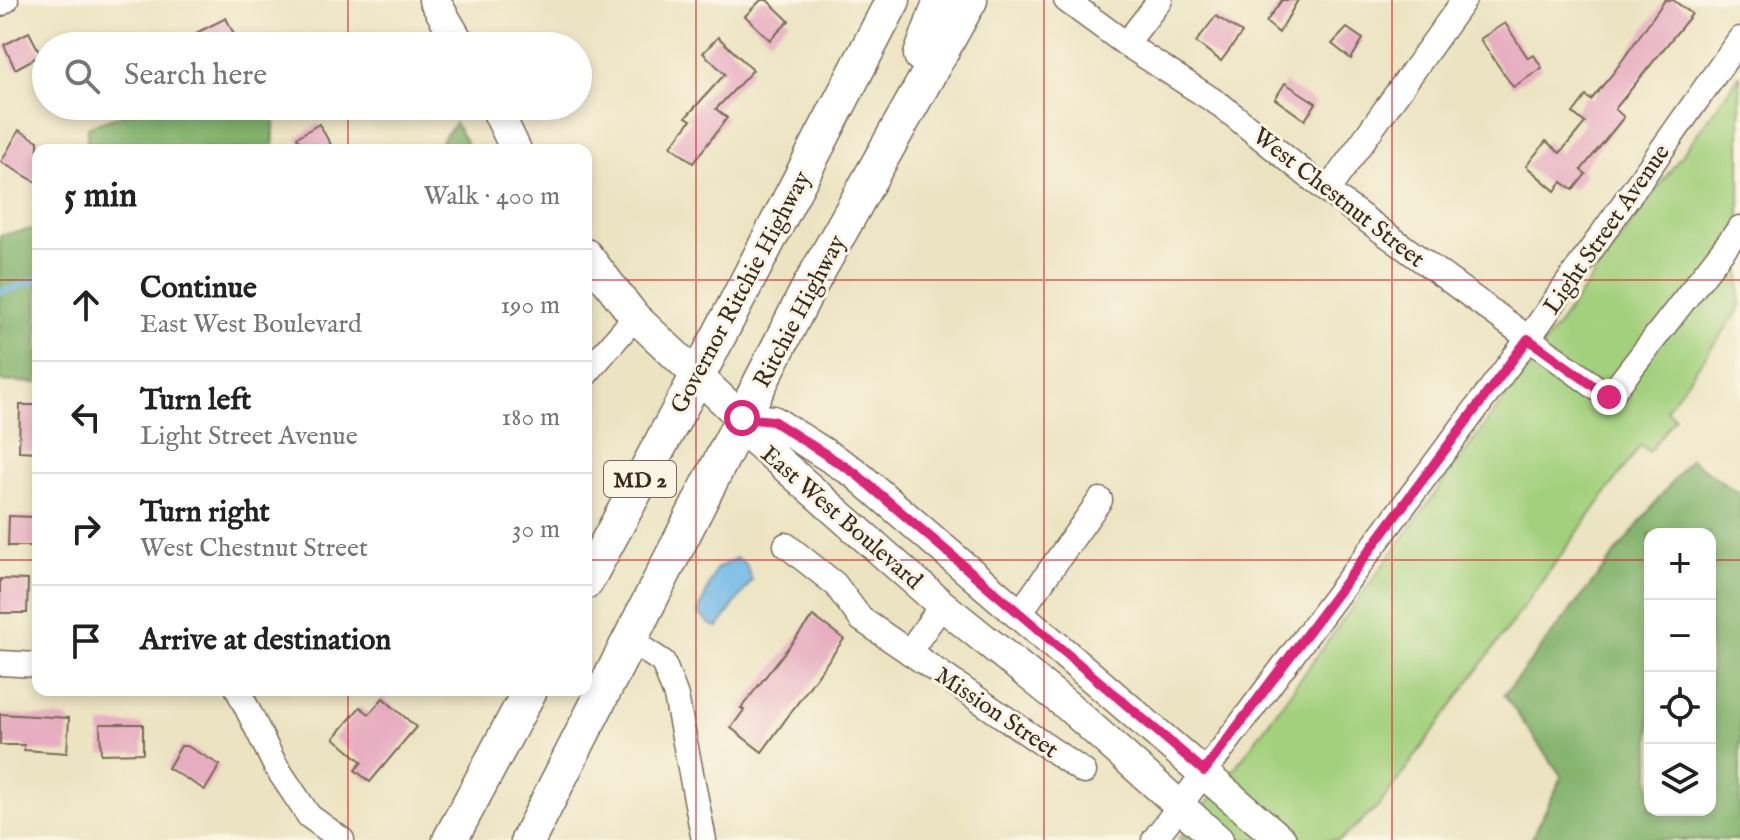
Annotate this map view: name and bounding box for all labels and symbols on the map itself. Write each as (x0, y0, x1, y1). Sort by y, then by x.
street label: West Chestnut Street (1246, 121, 1430, 275)
street label: Light Street Avenue (1537, 139, 1678, 321)
street label: Governor Ritchie Highway (664, 166, 816, 418)
street label: Ritchie Highway (747, 230, 851, 392)
route end (1591, 379, 1627, 415)
route start (724, 400, 760, 436)
street label: East West Boulevard (754, 439, 929, 597)
road number: MD 2 (604, 461, 676, 497)
street label: Mission Street (928, 661, 1064, 766)

